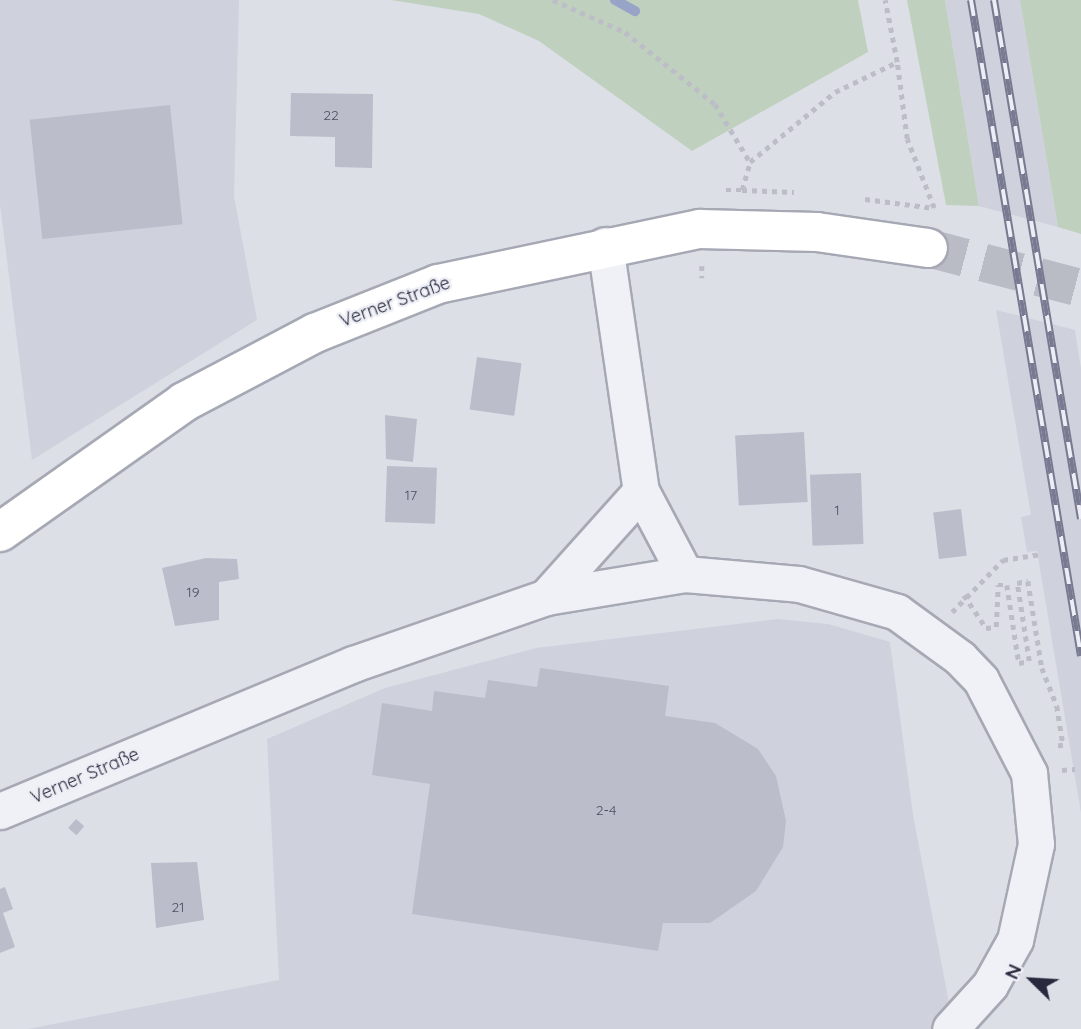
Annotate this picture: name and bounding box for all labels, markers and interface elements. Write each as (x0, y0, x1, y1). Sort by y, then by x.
house number: 22 (323, 107, 339, 123)
street label: Verner Straße (337, 272, 453, 332)
house number: 17 (405, 487, 417, 503)
house number: 1 (834, 502, 840, 518)
house number: 19 (187, 584, 199, 600)
street label: Verner Straße (27, 743, 143, 809)
house number: 2-4 (596, 802, 616, 818)
house number: 21 (172, 899, 184, 915)
north arrow (997, 945, 1067, 1015)
text: N (999, 960, 1027, 983)

